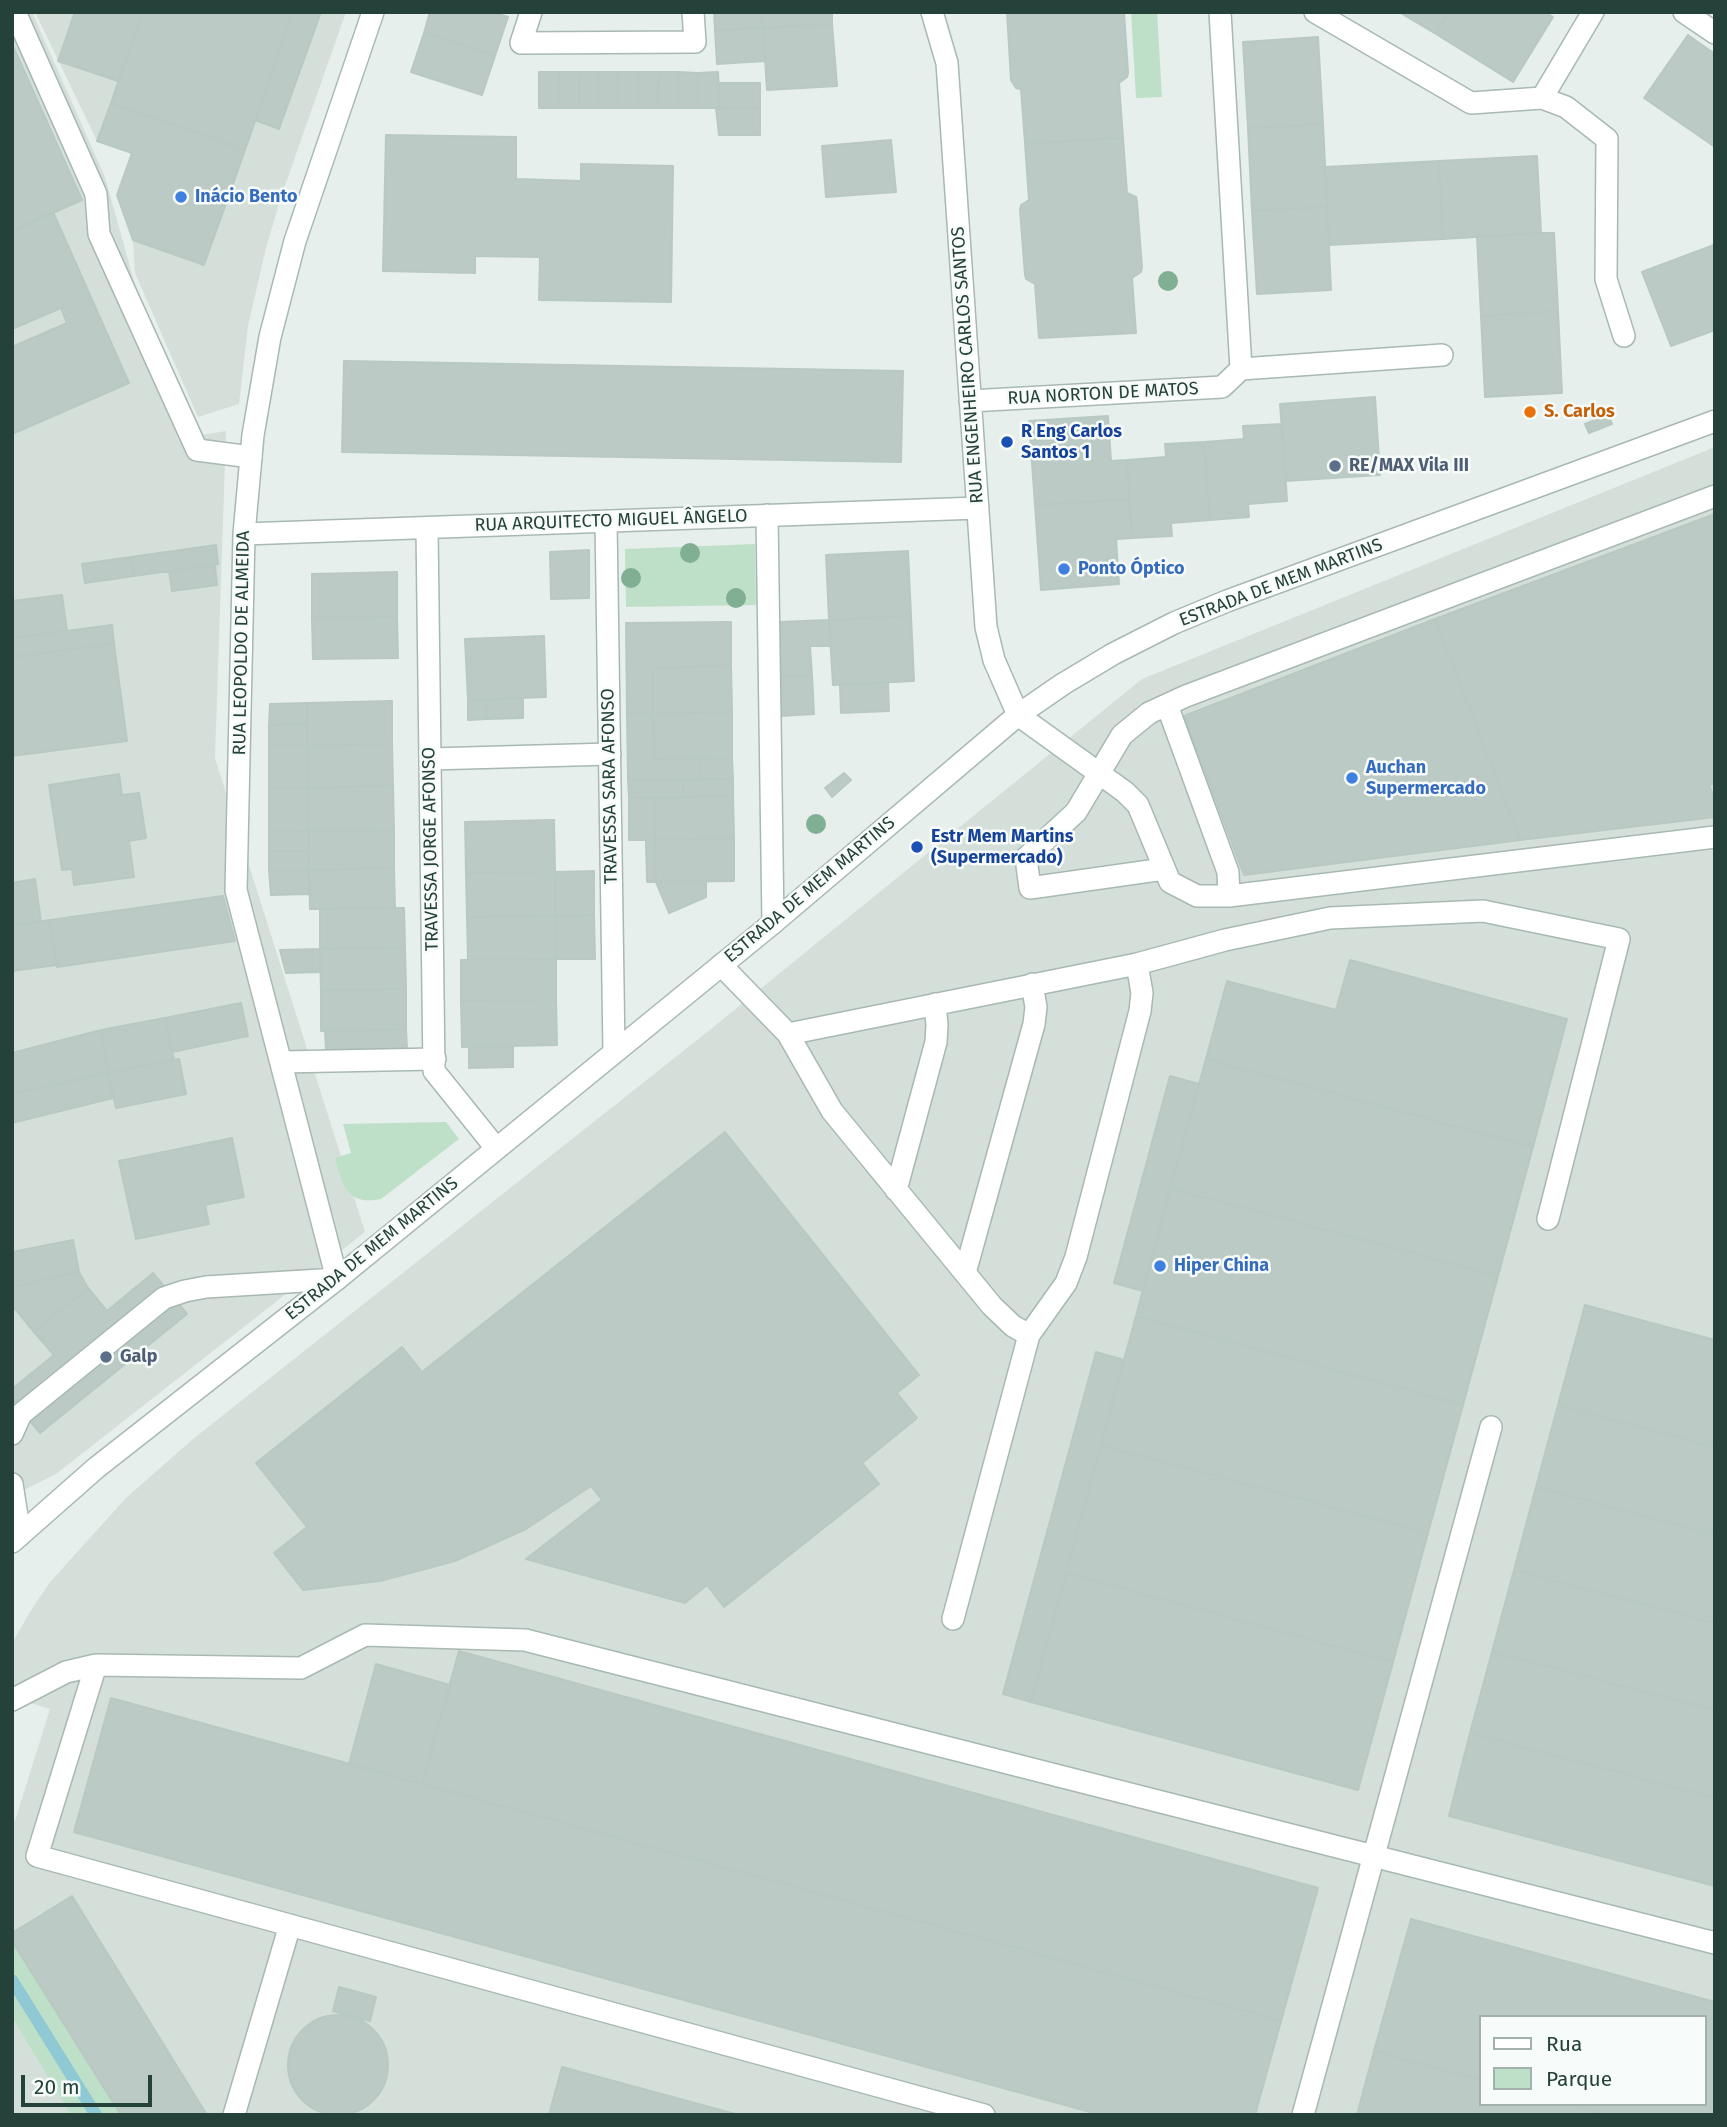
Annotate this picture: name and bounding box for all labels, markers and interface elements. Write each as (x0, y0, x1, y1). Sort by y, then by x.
place label: Inácio Bento (195, 186, 298, 208)
marker: Inácio Bento (173, 189, 189, 205)
street label: RUA ENGENHEIRO CARLOS SANTOS (948, 226, 988, 504)
street label: RUA NORTON DE MATOS (1007, 378, 1199, 410)
place label: S. Carlos (1544, 401, 1615, 423)
marker: S. Carlos (1522, 404, 1538, 420)
place label: R Eng Carlos Santos 1 (1021, 421, 1122, 464)
marker: R Eng Carlos Santos 1 (999, 434, 1015, 450)
place label: RE/MAX Vila III (1349, 455, 1469, 477)
marker: RE/MAX Vila III (1327, 458, 1343, 474)
street label: RUA ARQUITECTO MIGUEL ÂNGELO (474, 505, 748, 537)
street label: RUA LEOPOLDO DE ALMEIDA (229, 530, 255, 756)
street label: ESTRADA DE MEM MARTINS (1176, 534, 1386, 632)
place label: Ponto Óptico (1078, 558, 1185, 580)
marker: Ponto Óptico (1056, 561, 1072, 577)
street label: TRAVESSA SARA AFONSO (597, 688, 623, 884)
street label: TRAVESSA JORGE AFONSO (418, 747, 444, 951)
place label: Auchan Supermercado (1366, 757, 1486, 800)
marker: Auchan Supermercado (1344, 770, 1360, 786)
street label: ESTRADA DE MEM MARTINS (720, 812, 900, 968)
place label: Estr Mem Martins (Supermercado) (931, 826, 1073, 868)
marker: Estr Mem Martins (Supermercado) (909, 839, 925, 855)
street label: ESTRADA DE MEM MARTINS (281, 1173, 463, 1325)
place label: Hiper China (1174, 1255, 1269, 1277)
marker: Hiper China (1152, 1258, 1168, 1274)
place label: Galp (120, 1346, 157, 1368)
marker: Galp (98, 1349, 114, 1365)
legend (1478, 2015, 1706, 2106)
text: Rua (1546, 2031, 1582, 2057)
scale bar (24, 2060, 156, 2104)
text: Parque (1546, 2066, 1612, 2092)
text: 20 m (34, 2074, 80, 2100)

